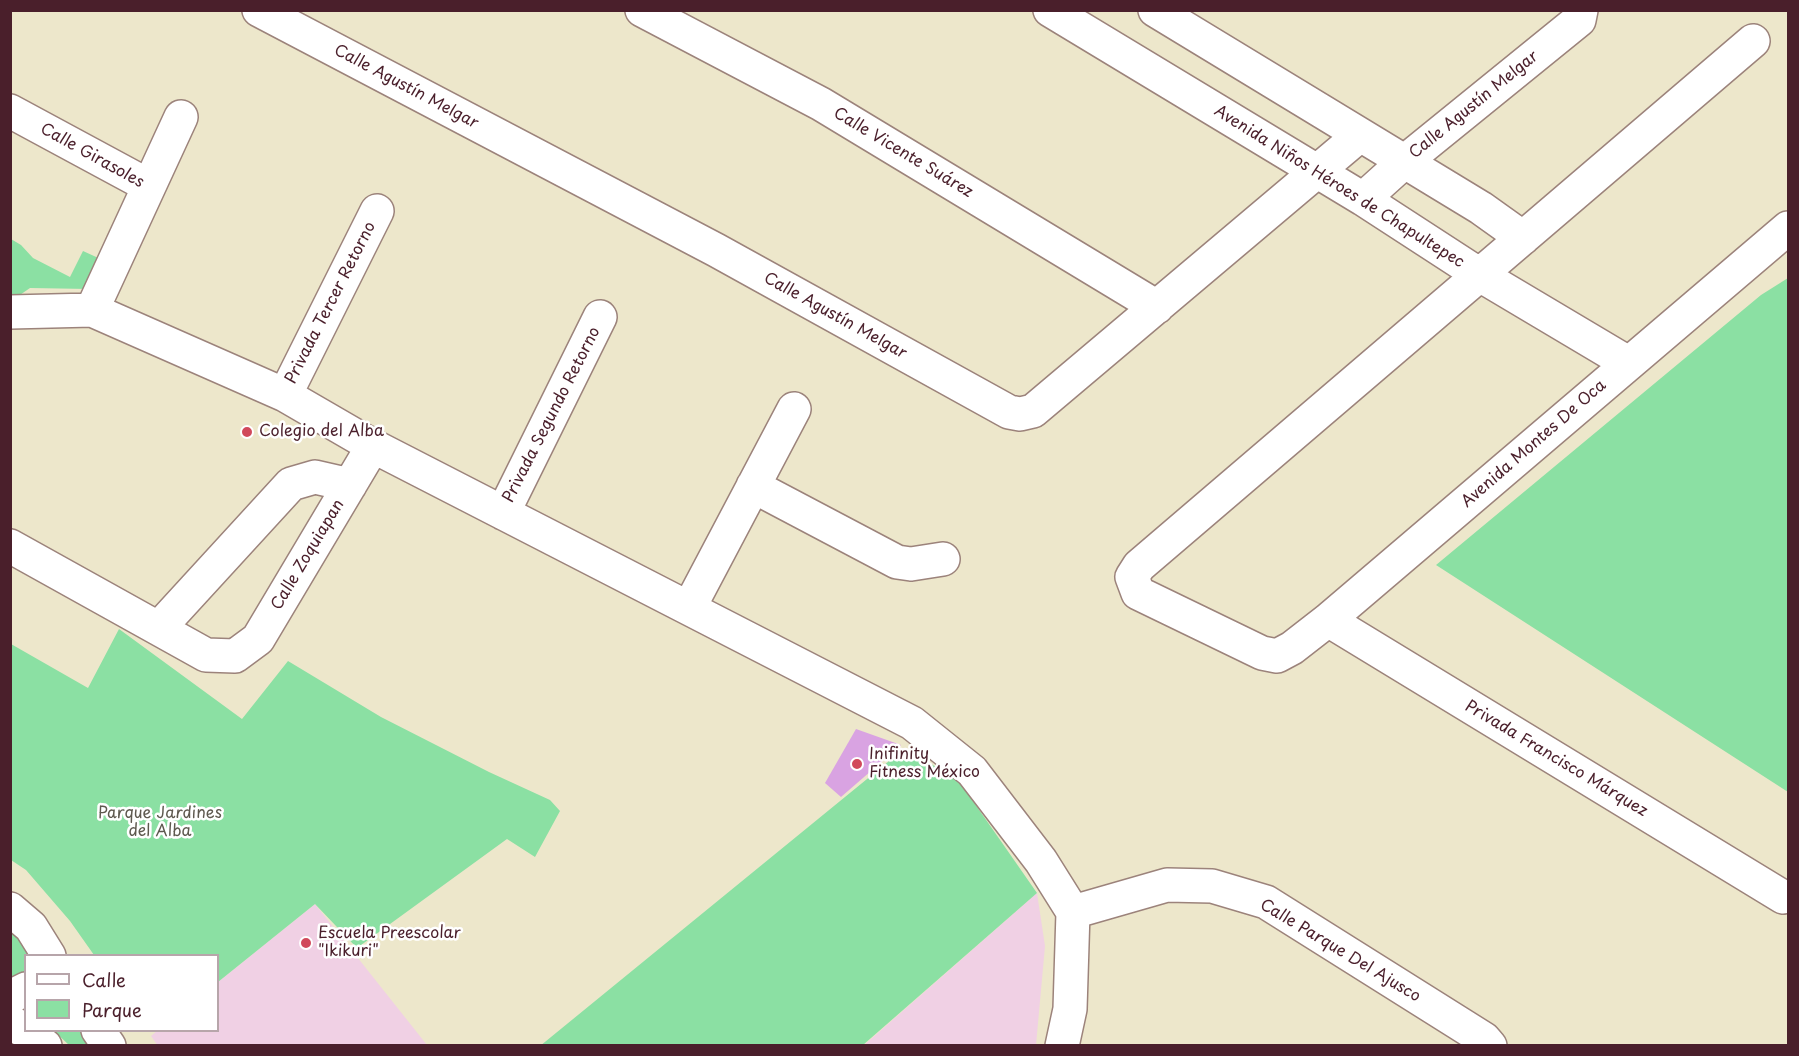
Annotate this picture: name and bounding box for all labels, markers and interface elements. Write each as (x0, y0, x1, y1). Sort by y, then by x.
street label: Calle Agustín Melgar (331, 41, 481, 133)
street label: Calle Agustín Melgar (1406, 47, 1542, 163)
street label: Avenida Niños Héroes de Chapultepec (1210, 102, 1468, 272)
street label: Calle Vicente Suárez (830, 104, 976, 202)
street label: Calle Girasoles (37, 120, 147, 192)
street label: Privada Tercer Retorno (282, 219, 380, 387)
street label: Calle Agustín Melgar (760, 269, 910, 363)
street label: Privada Segundo Retorno (499, 324, 605, 506)
street label: Avenida Montes De Oca (1458, 376, 1610, 512)
place label: Colegio del Alba (259, 422, 384, 442)
marker: Colegio del Alba (240, 425, 254, 439)
street label: Calle Zoquiapan (267, 496, 349, 614)
street label: Privada Francisco Márquez (1461, 697, 1651, 821)
place label: Inifinity Fitness México (869, 745, 980, 783)
marker: Inifinity Fitness México (850, 757, 864, 771)
park label: Parque Jardines del Alba (98, 804, 222, 842)
street label: Calle Parque Del Ajusco (1256, 895, 1424, 1007)
place label: Escuela Preescolar "Ikikuri" (318, 924, 461, 962)
marker: Escuela Preescolar "Ikikuri" (299, 936, 313, 950)
legend (24, 954, 219, 1032)
text: Calle (82, 966, 126, 993)
text: Parque (82, 996, 142, 1023)

